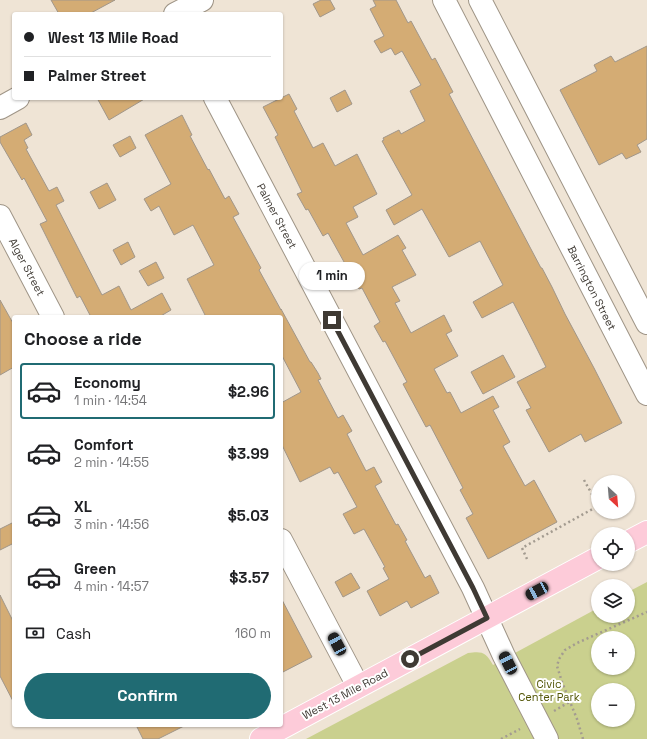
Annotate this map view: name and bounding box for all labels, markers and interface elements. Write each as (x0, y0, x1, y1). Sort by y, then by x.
text: West 13 Mile Road (48, 28, 179, 47)
text: Palmer Street (48, 66, 146, 85)
street label: Palmer Street (254, 181, 300, 251)
street label: Alger Street (6, 236, 48, 298)
street label: Barrington Street (565, 243, 619, 333)
callout: 1 min (299, 262, 365, 290)
text: 1 min (316, 267, 348, 284)
route end (323, 311, 341, 329)
text: Choose a ride (24, 327, 142, 350)
icon: car (26, 373, 62, 409)
text: Economy (74, 373, 141, 392)
text: $2.96 (228, 382, 269, 401)
text: 1 min · 14:54 (74, 392, 147, 409)
icon: car (26, 435, 62, 471)
text: Comfort (74, 435, 134, 454)
text: $3.99 (228, 444, 269, 463)
text: 2 min · 14:55 (74, 454, 149, 471)
north arrow (591, 475, 635, 519)
map controls (591, 475, 635, 727)
icon: car (26, 497, 62, 533)
text: XL (74, 497, 92, 516)
text: $5.03 (228, 506, 269, 525)
text: 3 min · 14:56 (74, 516, 149, 533)
button: locate (591, 527, 635, 571)
icon: car (26, 559, 62, 595)
text: Green (74, 559, 116, 578)
text: $3.57 (229, 568, 269, 587)
text: 4 min · 14:57 (74, 578, 149, 595)
button: layers (591, 579, 635, 623)
car (524, 580, 550, 602)
icon: cash (24, 622, 46, 644)
text: Cash (56, 624, 91, 643)
text: 160 m (235, 625, 271, 642)
car (326, 631, 348, 657)
button: + (591, 631, 635, 675)
route start (401, 650, 419, 668)
car (497, 650, 519, 676)
street label: West 13 Mile Road (300, 666, 390, 722)
button: Confirm (24, 673, 271, 719)
park label: Civic Center Park (518, 677, 580, 704)
button: − (591, 683, 635, 727)

